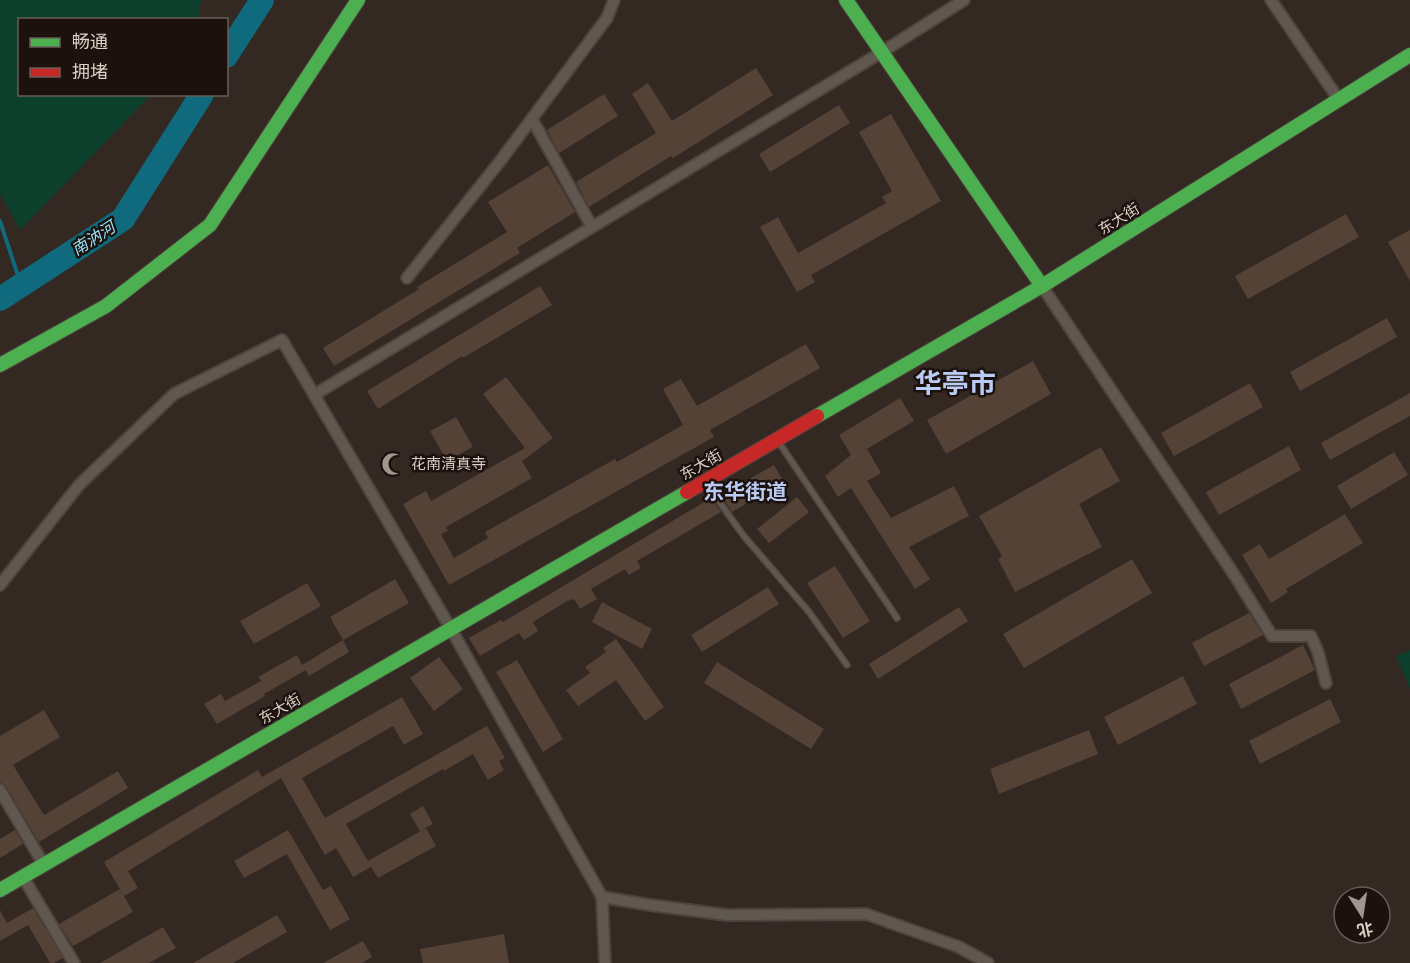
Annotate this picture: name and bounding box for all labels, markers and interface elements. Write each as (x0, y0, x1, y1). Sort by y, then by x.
legend (18, 18, 228, 96)
text: 畅通 (72, 29, 108, 53)
text: 拥堵 (72, 59, 108, 83)
street label: 东大街 (1094, 198, 1143, 239)
water label: 南汭河 (67, 214, 122, 260)
district label: 华亭市 (915, 364, 996, 401)
street label: 东大街 (676, 444, 725, 484)
mosque icon: 花南清真寺 (380, 451, 406, 477)
place label: 花南清真寺 (411, 453, 486, 473)
district label: 东华街道 (703, 477, 787, 505)
street label: 东大街 (255, 688, 304, 728)
north arrow (1332, 885, 1392, 945)
text: 北 (1355, 917, 1375, 942)

